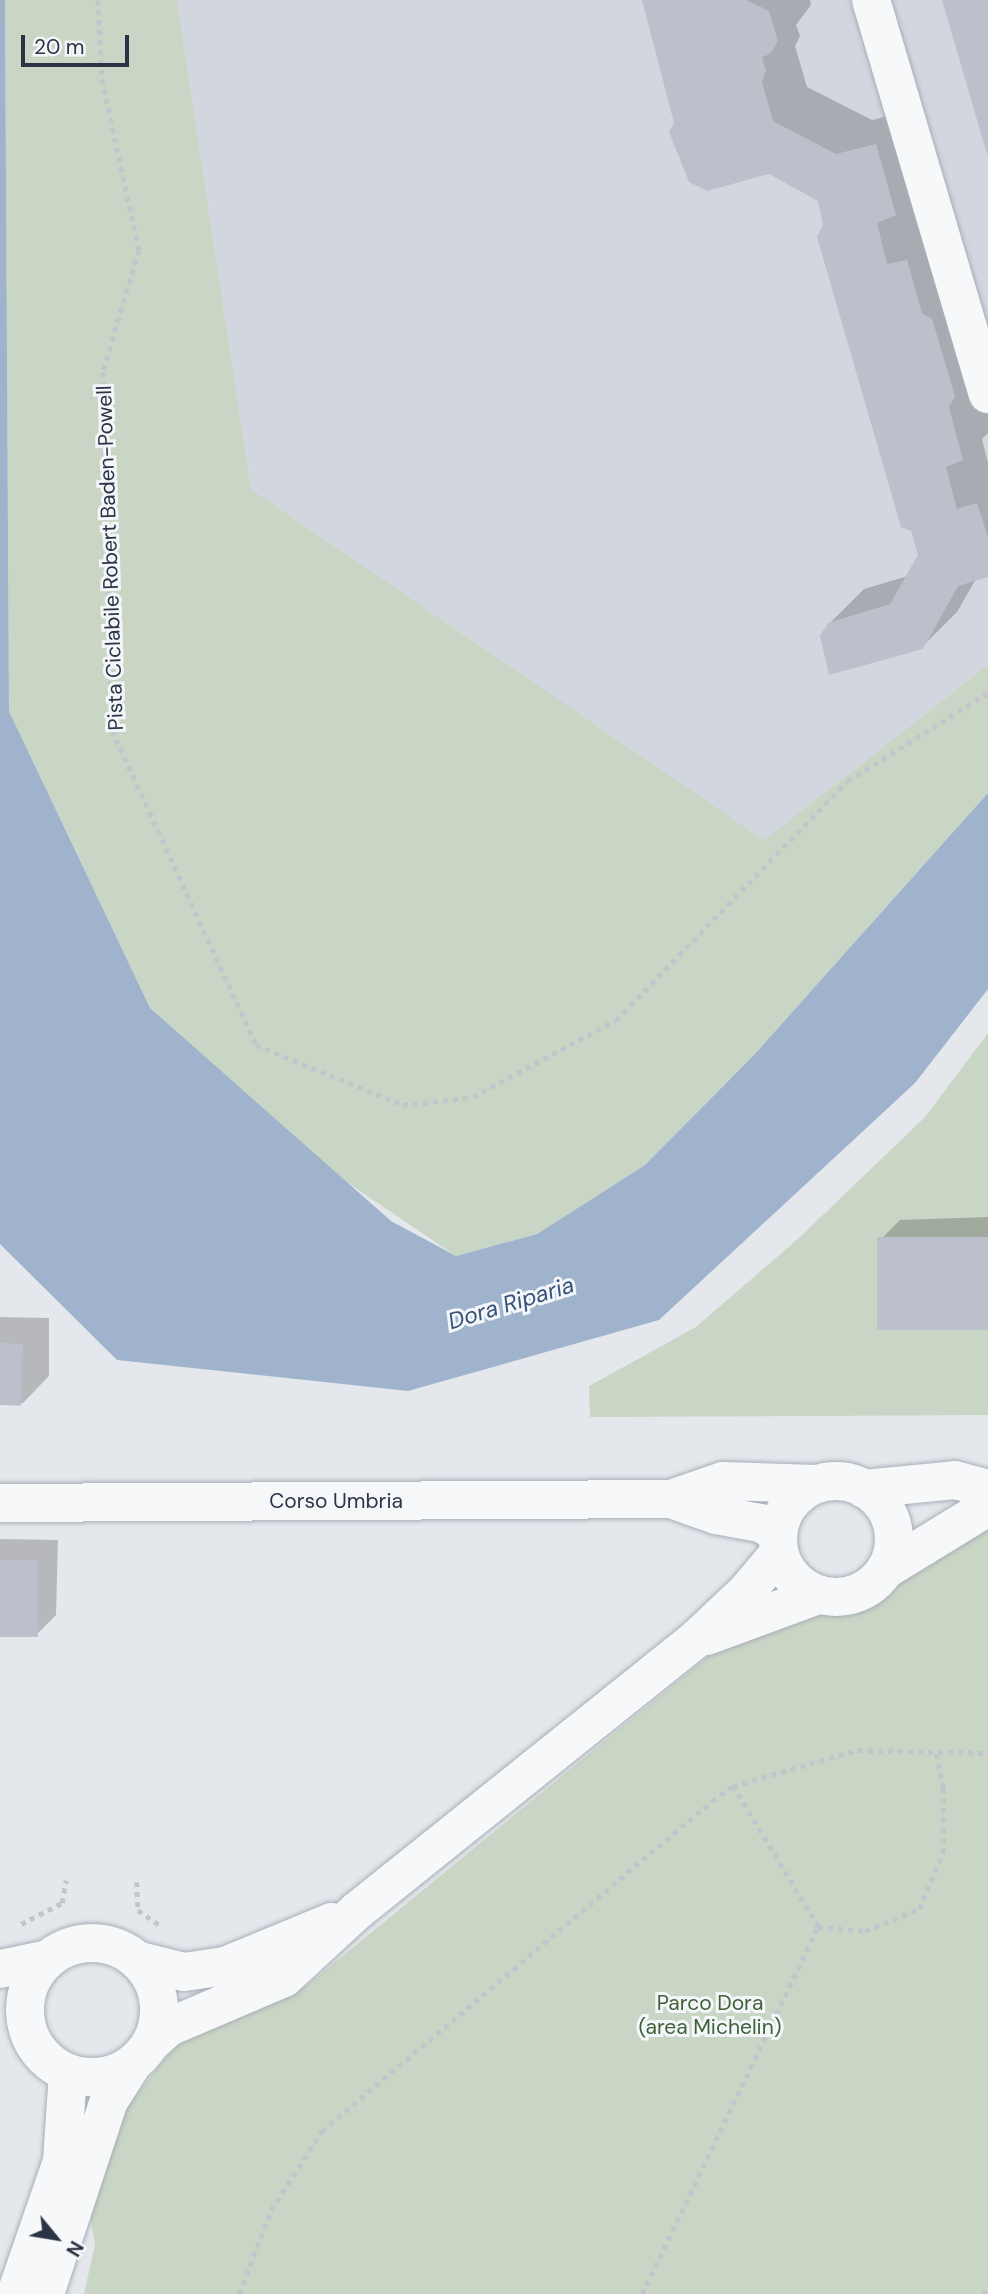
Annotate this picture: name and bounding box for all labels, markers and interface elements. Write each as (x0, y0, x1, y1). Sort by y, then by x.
scale bar (24, 21, 133, 65)
text: 20 m (34, 33, 85, 61)
street label: Pista Ciclabile Robert Baden-Powell (91, 385, 129, 731)
water label: Dora Riparia (445, 1271, 577, 1335)
street label: Corso Umbria (269, 1488, 403, 1514)
park label: Parco Dora (area Michelin) (638, 1990, 782, 2040)
north arrow (21, 2203, 91, 2273)
text: N (60, 2236, 89, 2261)

